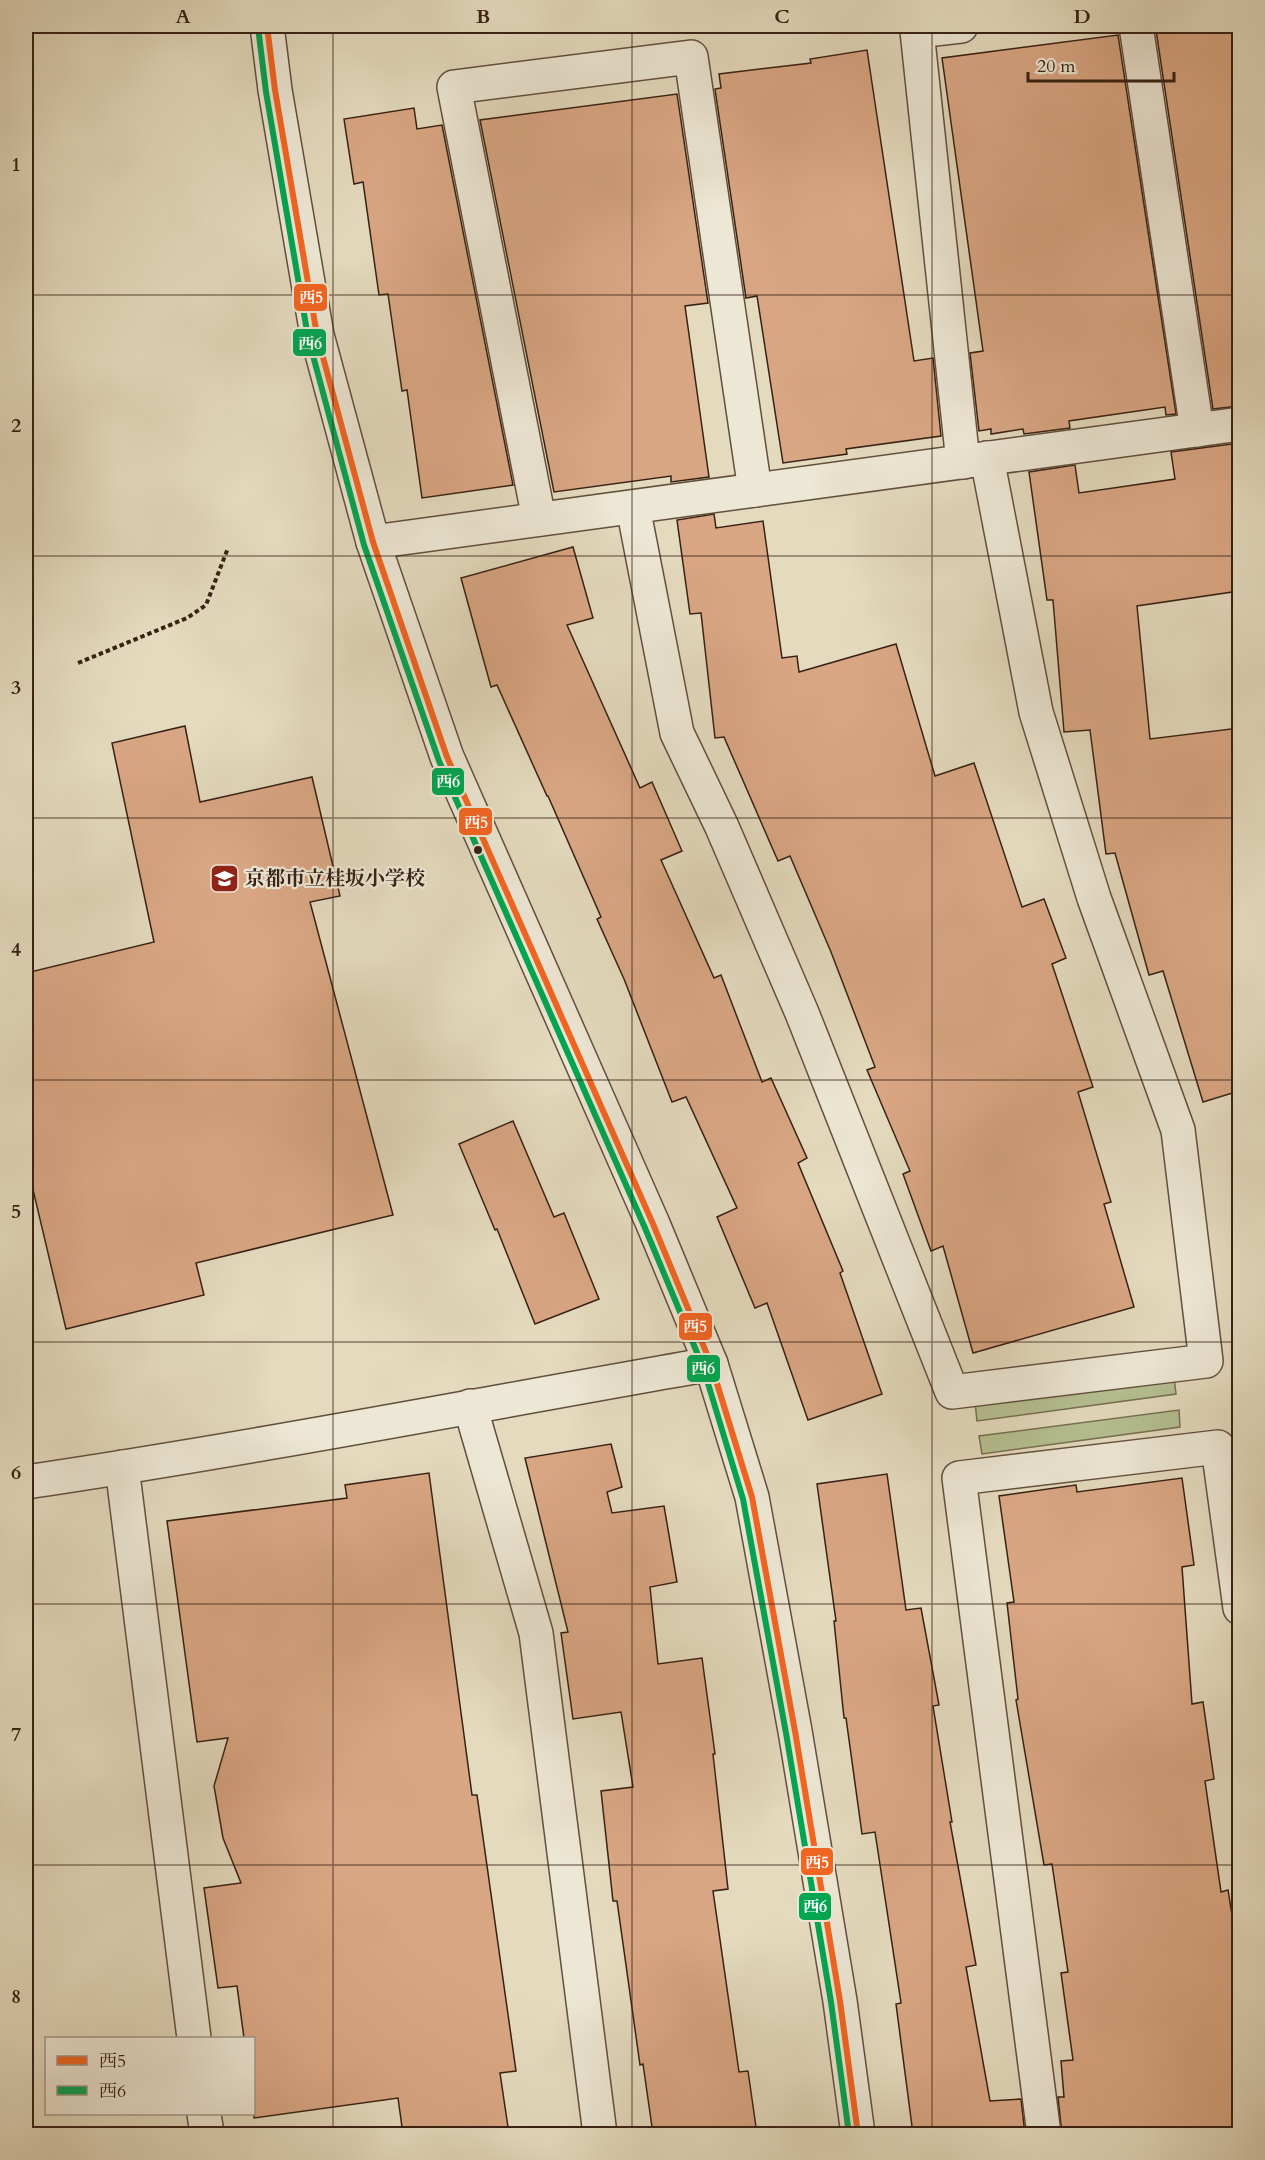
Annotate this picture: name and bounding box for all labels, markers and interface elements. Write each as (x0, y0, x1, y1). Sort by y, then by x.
text: A (175, 3, 191, 30)
text: B (476, 3, 490, 30)
text: C (774, 3, 790, 30)
text: D (1073, 3, 1091, 30)
scale bar (1028, 45, 1174, 83)
text: 20 m (1037, 54, 1076, 79)
text: 1 (11, 151, 21, 178)
line badge: 西5 (293, 283, 328, 312)
text: 西5 (299, 287, 323, 309)
line badge: 西6 (292, 328, 327, 357)
text: 西6 (298, 333, 322, 355)
text: 2 (11, 412, 21, 439)
text: 3 (11, 674, 21, 701)
line badge: 西6 (431, 767, 465, 796)
text: 西6 (436, 771, 460, 793)
line badge: 西5 (458, 807, 493, 836)
text: 西5 (464, 812, 488, 834)
unlabelled marker (472, 844, 484, 856)
school or university icon: 京都市立桂坂小学校 (208, 862, 240, 894)
place label: 京都市立桂坂小学校 (245, 865, 425, 892)
text: 4 (11, 936, 21, 963)
text: 5 (11, 1198, 21, 1225)
line badge: 西5 (678, 1312, 713, 1341)
text: 西5 (683, 1316, 707, 1338)
line badge: 西6 (686, 1354, 721, 1383)
text: 西6 (691, 1358, 715, 1380)
text: 6 (11, 1459, 21, 1486)
text: 7 (11, 1721, 21, 1748)
line badge: 西5 (800, 1847, 834, 1876)
text: 西5 (805, 1852, 829, 1874)
line badge: 西6 (798, 1892, 832, 1921)
text: 西6 (803, 1896, 827, 1918)
text: 8 (11, 1983, 21, 2010)
legend (45, 2037, 255, 2115)
text: 西5 (99, 2049, 126, 2074)
text: 西6 (99, 2079, 126, 2104)

